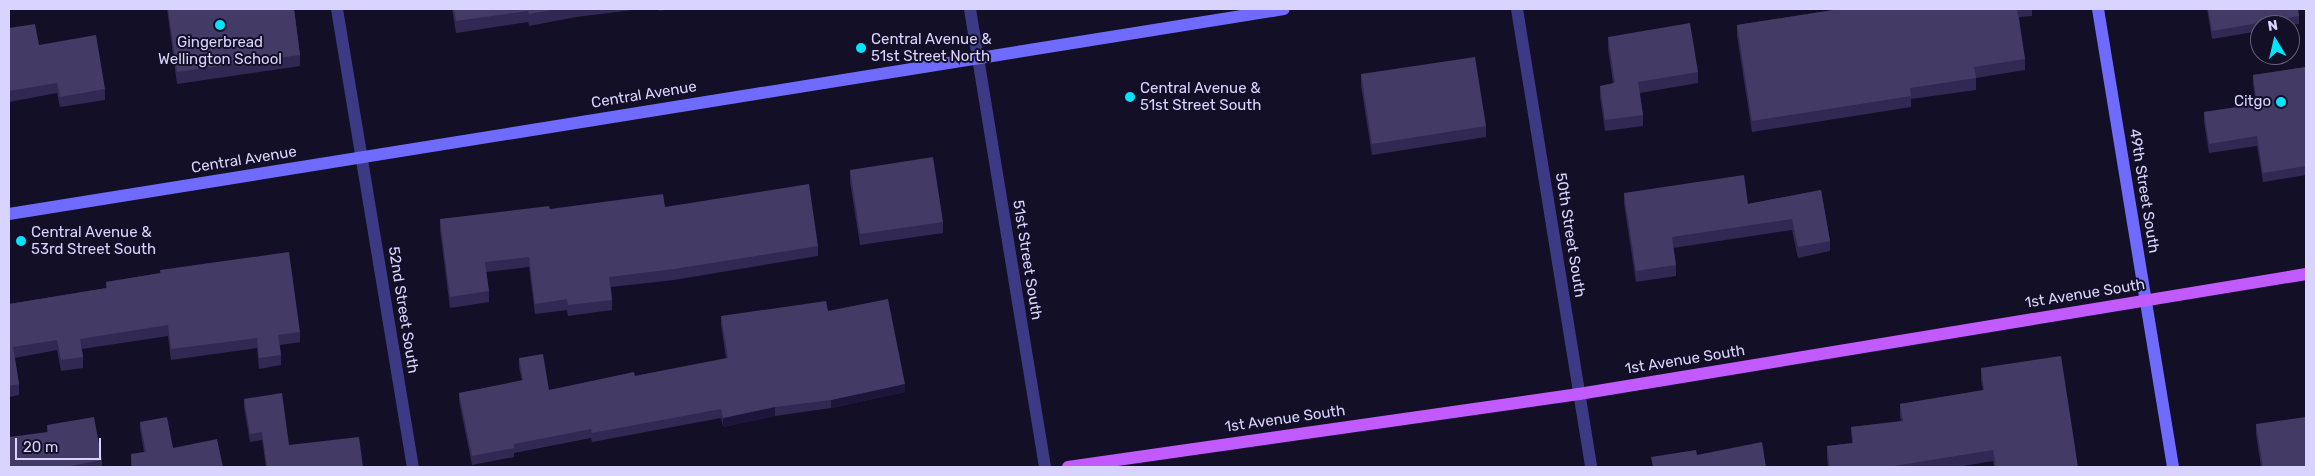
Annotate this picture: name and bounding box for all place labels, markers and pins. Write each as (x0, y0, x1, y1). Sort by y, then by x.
marker: Gingerbread Wellington School (214, 19, 226, 31)
place label: Central Avenue & 51st Street North (871, 30, 992, 65)
place label: Gingerbread Wellington School (158, 33, 282, 68)
marker: Central Avenue & 51st Street North (855, 42, 867, 54)
place label: Central Avenue & 51st Street South (1140, 79, 1261, 114)
marker: Central Avenue & 51st Street South (1124, 91, 1136, 103)
place label: Citgo (2234, 93, 2271, 111)
marker: Citgo (2275, 96, 2287, 108)
place label: Central Avenue & 53rd Street South (31, 223, 156, 258)
marker: Central Avenue & 53rd Street South (15, 235, 27, 247)

